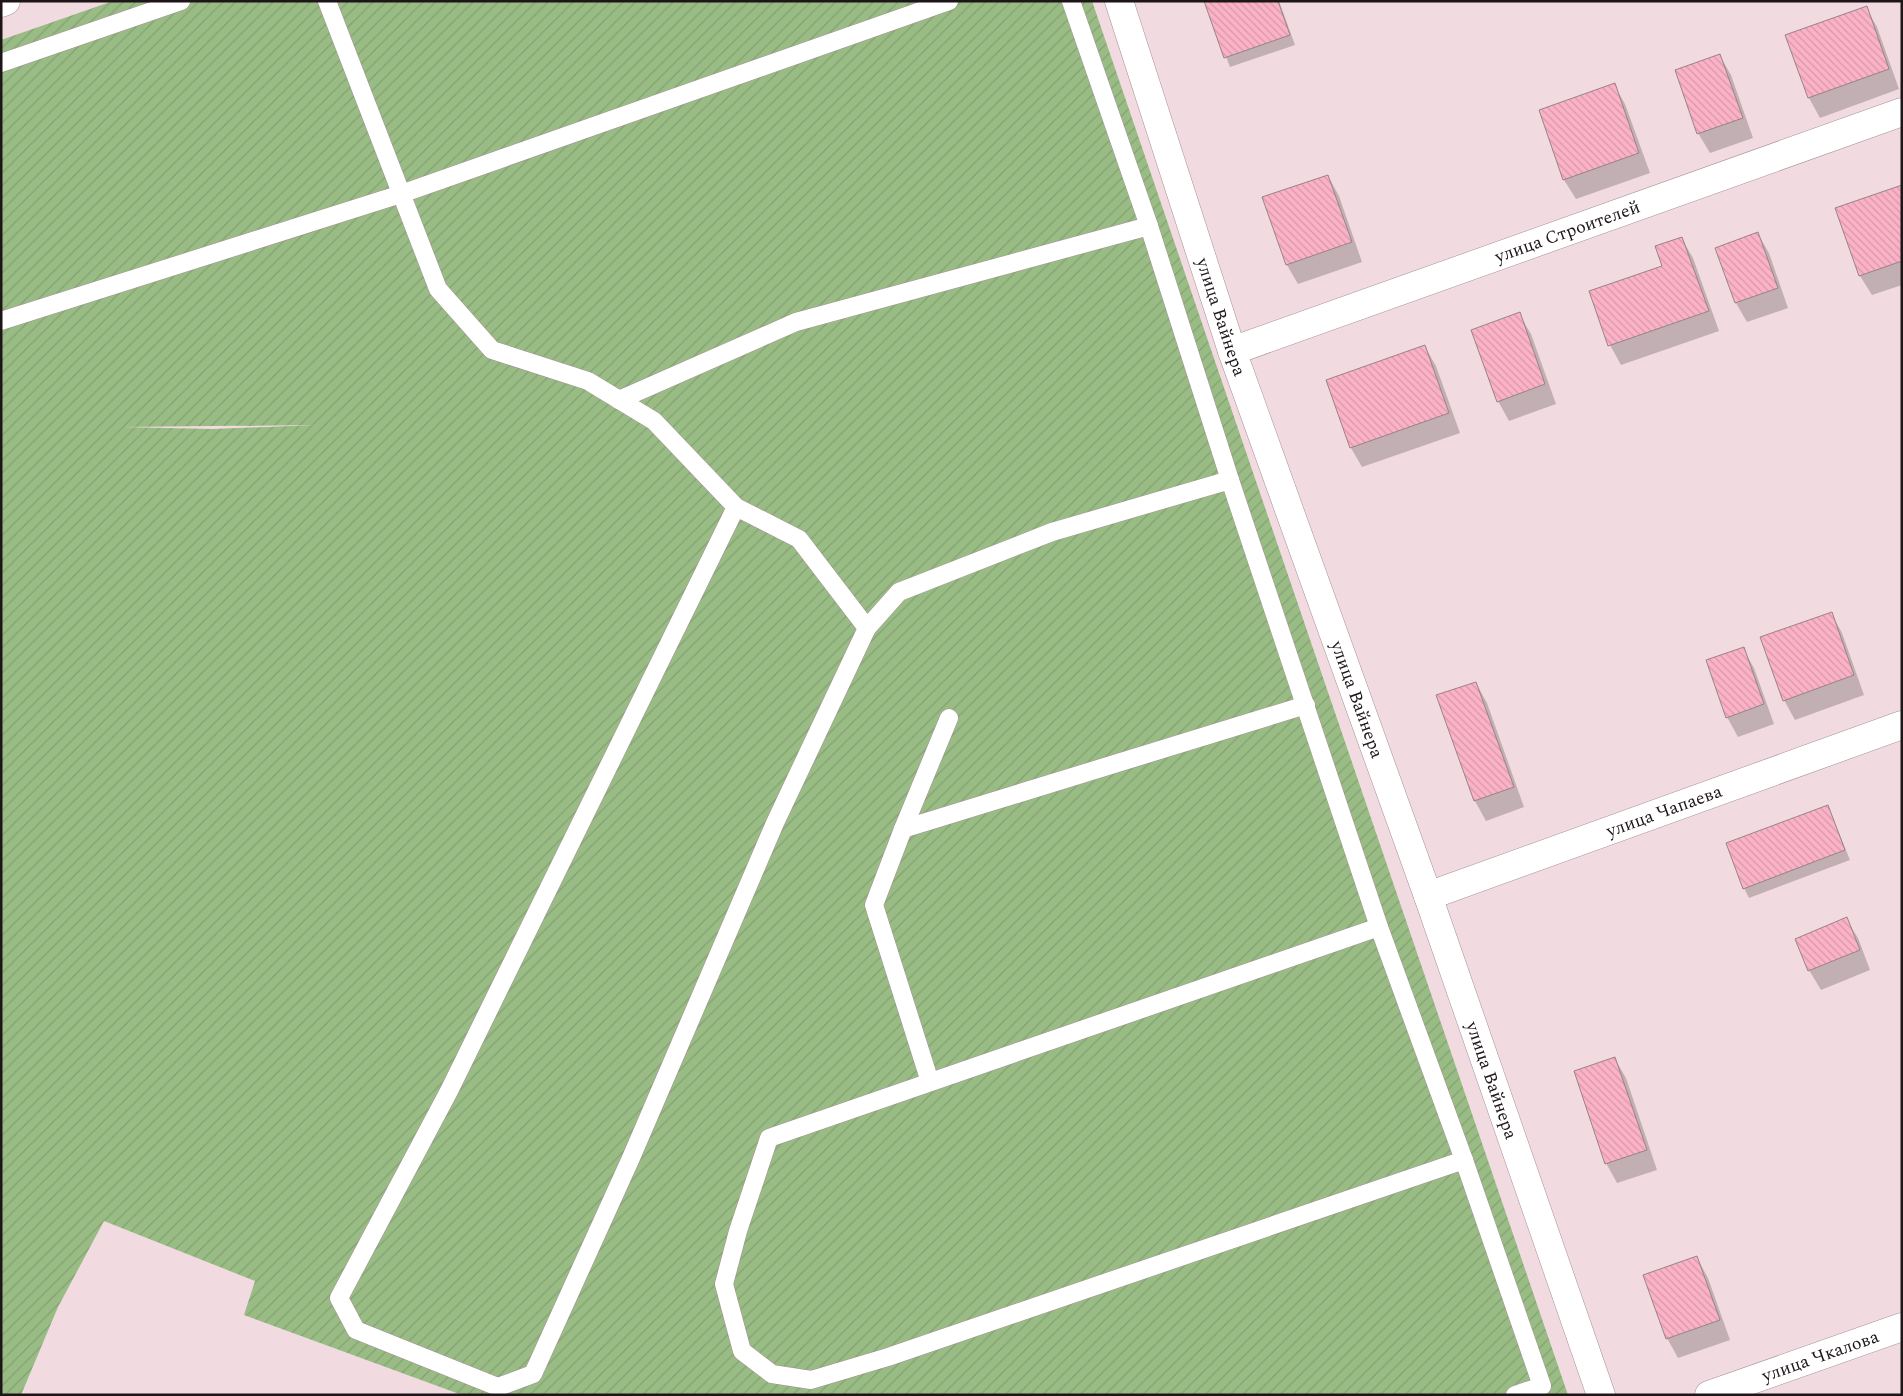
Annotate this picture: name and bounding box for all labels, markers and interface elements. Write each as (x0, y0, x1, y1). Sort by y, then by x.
street label: улица Строителей (1490, 194, 1644, 271)
street label: улица Вайнера (1188, 253, 1253, 380)
street label: улица Вайнера (1323, 636, 1390, 762)
street label: улица Чапаева (1602, 778, 1726, 845)
street label: улица Вайнера (1458, 1017, 1524, 1143)
street label: улица Чкалова (1757, 1323, 1883, 1390)

